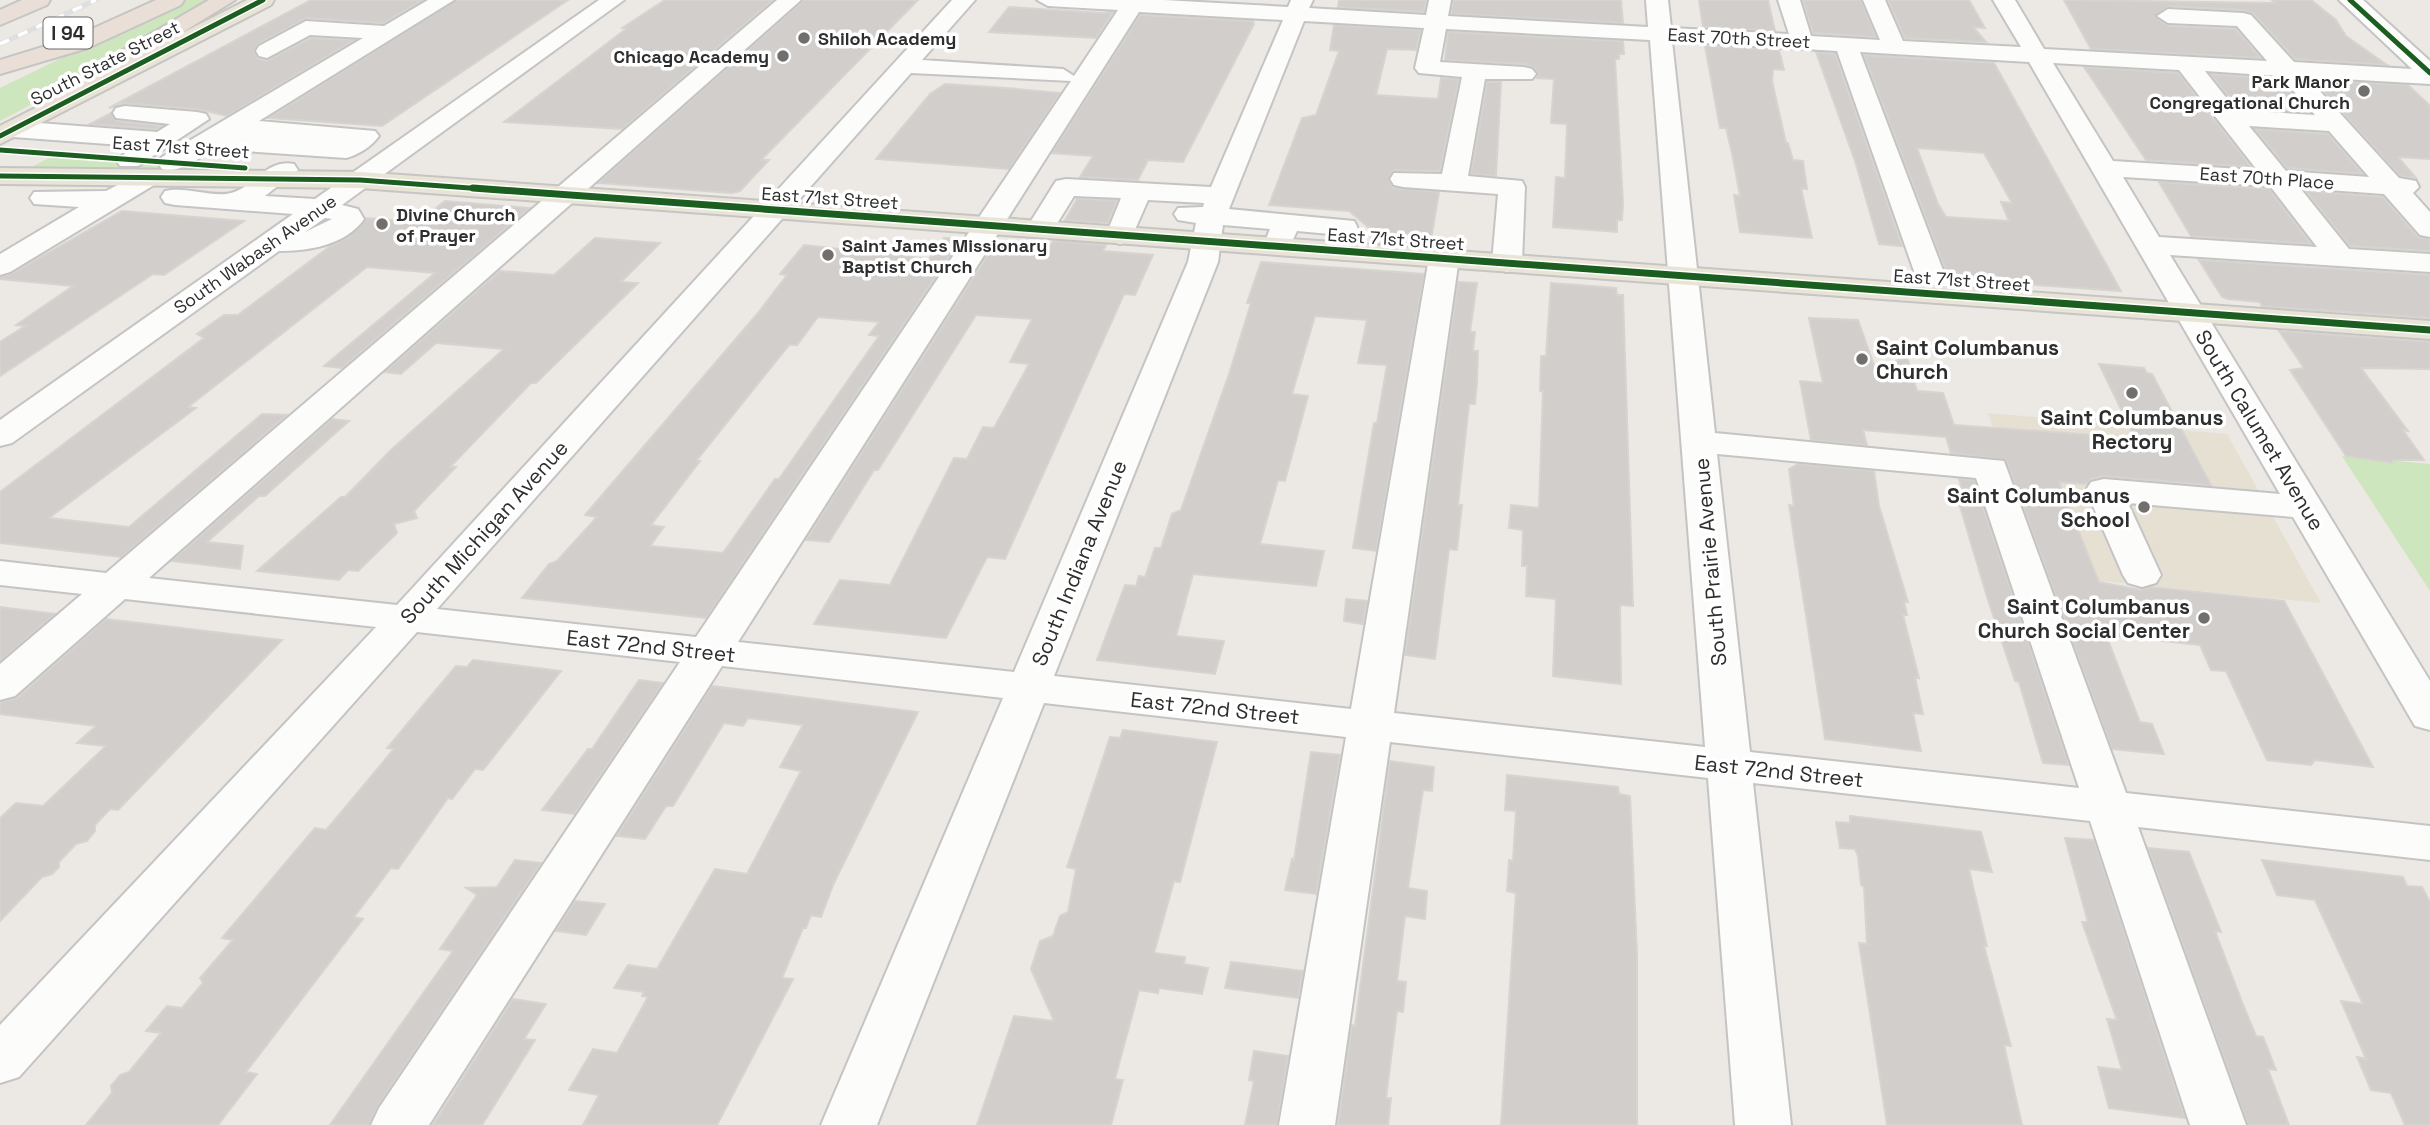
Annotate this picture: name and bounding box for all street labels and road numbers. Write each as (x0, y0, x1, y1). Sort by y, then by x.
street label: South State Street (27, 15, 183, 111)
road number: I 94 (43, 18, 92, 48)
street label: East 70th Street (1667, 23, 1811, 53)
street label: East 71st Street (112, 131, 250, 163)
street label: East 70th Place (2199, 162, 2335, 194)
street label: East 71st Street (761, 182, 899, 214)
street label: South Wabash Avenue (169, 189, 341, 319)
street label: East 71st Street (1327, 223, 1465, 255)
street label: East 71st Street (1893, 264, 2031, 296)
street label: South Calumet Avenue (2189, 325, 2331, 535)
street label: South Michigan Avenue (394, 434, 574, 630)
street label: South Indiana Avenue (1025, 456, 1133, 670)
street label: South Prairie Avenue (1687, 457, 1733, 667)
street label: East 72nd Street (565, 624, 737, 668)
street label: East 72nd Street (1129, 686, 1301, 730)
street label: East 72nd Street (1693, 749, 1865, 793)

